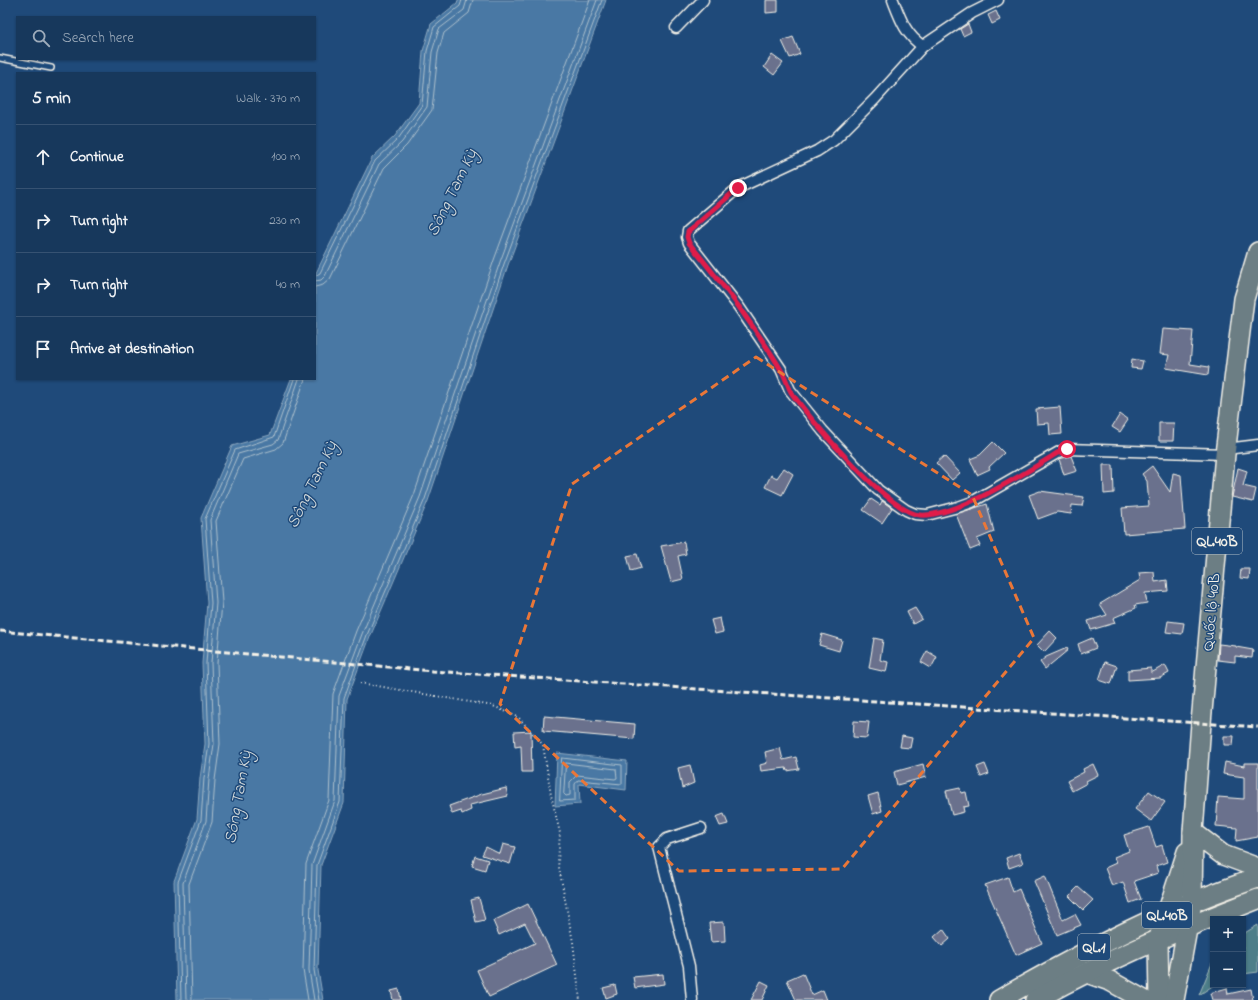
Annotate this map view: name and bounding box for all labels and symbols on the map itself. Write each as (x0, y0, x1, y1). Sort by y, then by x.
water label: Sông Tam Kỳ (420, 144, 485, 241)
route end (729, 179, 747, 197)
water label: Sông Tam Kỳ (280, 436, 345, 533)
route start (1058, 440, 1076, 458)
road number: QL.40B (1192, 528, 1242, 554)
street label: Quốc lộ 40B (1197, 572, 1227, 652)
water label: Sông Tam Kỳ (218, 748, 260, 846)
road number: QL.40B (1142, 902, 1192, 928)
road number: QL.1 (1078, 934, 1110, 960)

